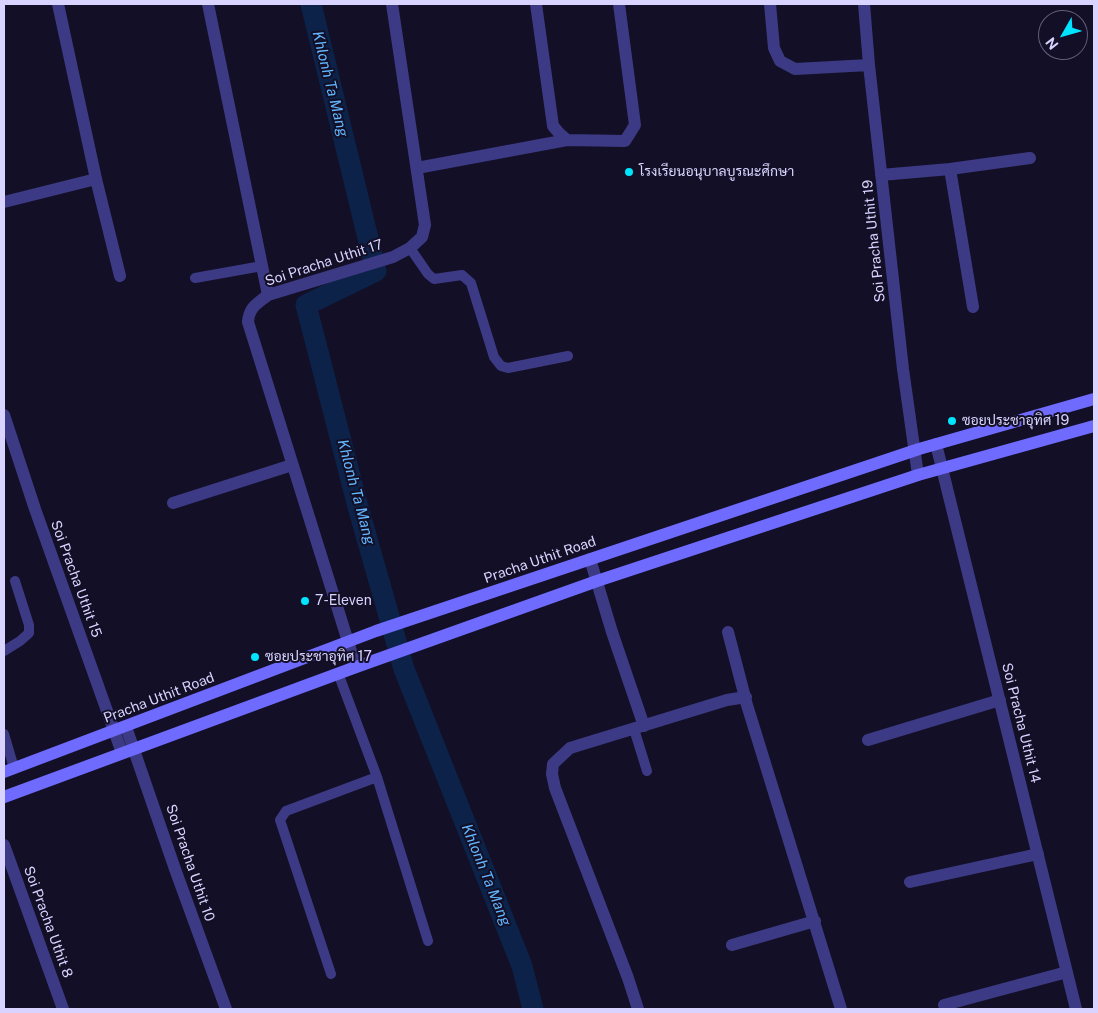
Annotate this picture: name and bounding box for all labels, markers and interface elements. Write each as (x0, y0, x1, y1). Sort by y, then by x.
north arrow (1038, 10, 1088, 60)
water label: Khlonh Ta Mang (308, 29, 352, 139)
text: N (1042, 34, 1062, 53)
place label: โรงเรียนอนุบาลบูรณะศึกษา (639, 164, 794, 180)
marker: โรงเรียนอนุบาลบูรณะศึกษา (623, 166, 635, 178)
street label: Soi Pracha Uthit 19 (859, 179, 889, 303)
street label: Soi Pracha Uthit 17 (263, 236, 385, 290)
place label: ซอยประชาอุทิศ 19 (962, 413, 1069, 429)
marker: ซอยประชาอุทิศ 19 (946, 415, 958, 427)
water label: Khlonh Ta Mang (333, 437, 379, 547)
street label: Soi Pracha Uthit 15 (47, 518, 105, 640)
street label: Pracha Uthit Road (482, 533, 598, 587)
place label: 7-Eleven (315, 593, 372, 609)
marker: 7-Eleven (299, 595, 311, 607)
place label: ซอยประชาอุทิศ 17 (265, 649, 372, 665)
marker: ซอยประชาอุทิศ 17 (249, 651, 261, 663)
street label: Soi Pracha Uthit 14 (998, 661, 1044, 785)
street label: Pracha Uthit Road (101, 669, 217, 727)
street label: Soi Pracha Uthit 10 (162, 802, 218, 924)
water label: Khlonh Ta Mang (457, 821, 515, 929)
street label: Soi Pracha Uthit 8 (20, 864, 76, 980)

